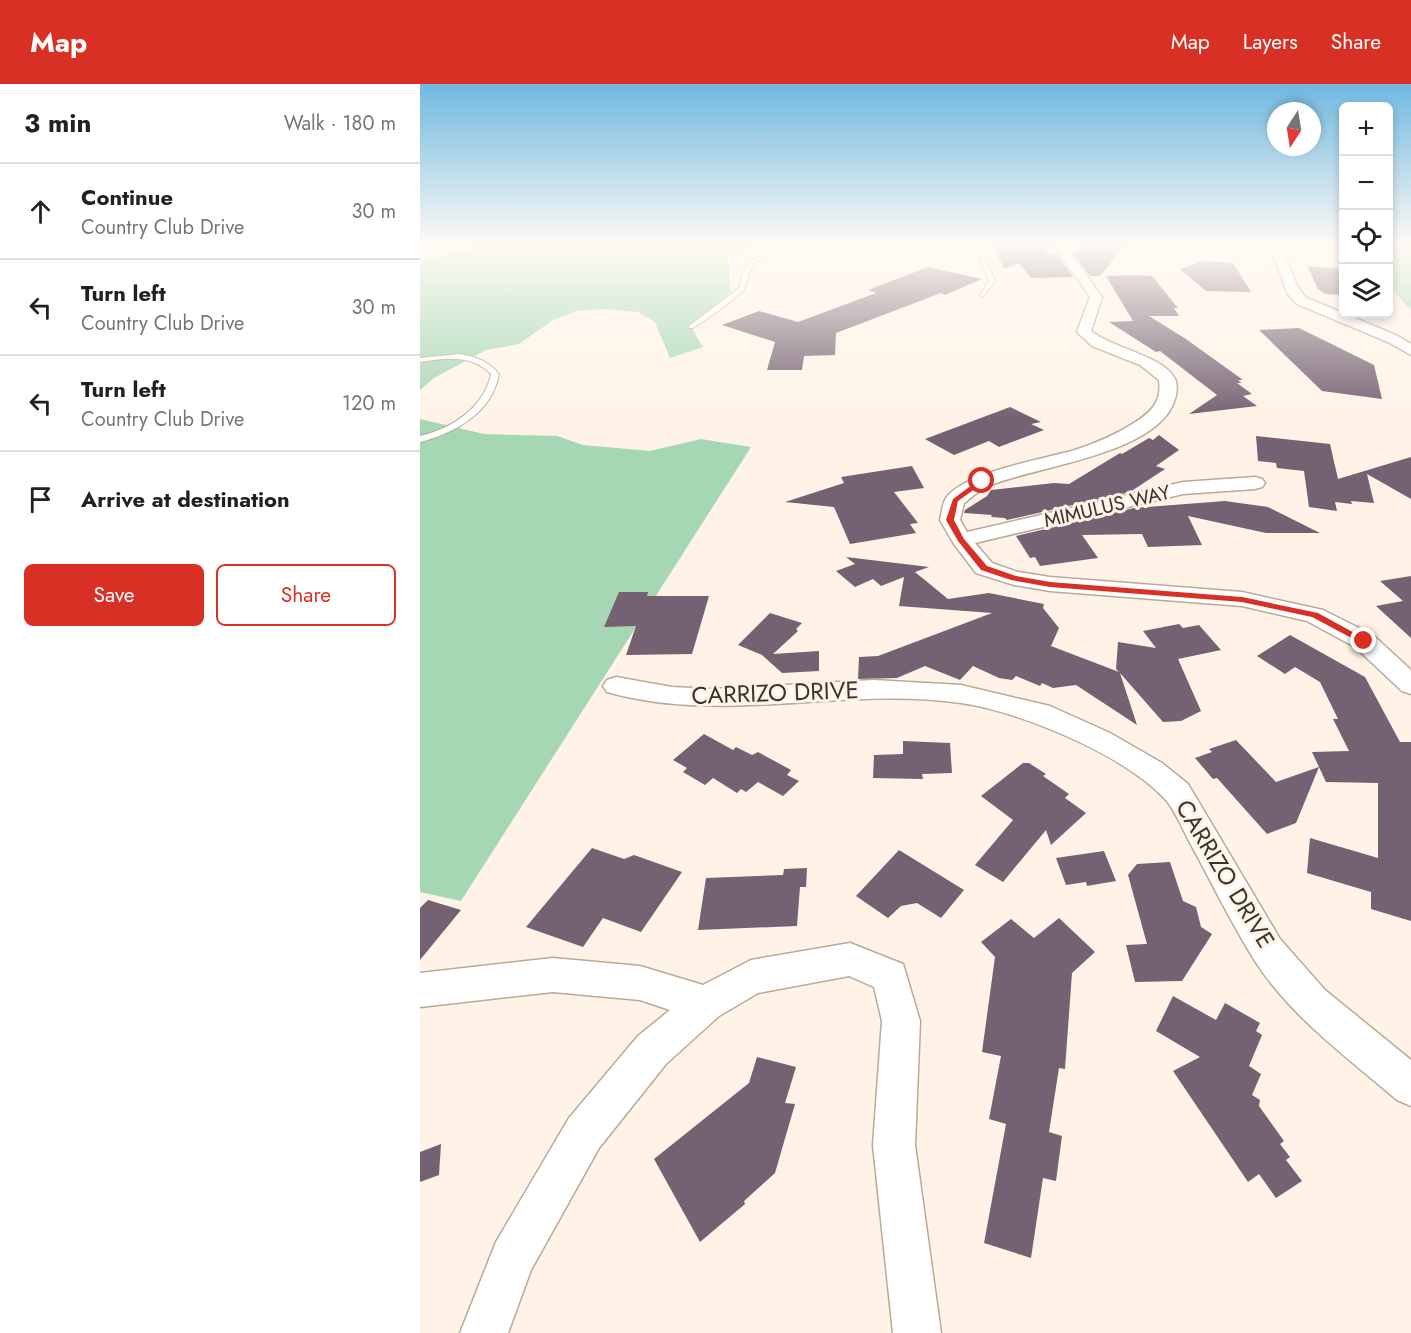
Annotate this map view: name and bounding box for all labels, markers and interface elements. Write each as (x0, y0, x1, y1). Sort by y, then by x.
text: Map (30, 22, 87, 63)
text: Map (1171, 27, 1210, 57)
text: Layers (1243, 27, 1298, 57)
text: Share (1331, 27, 1381, 57)
north arrow (1267, 102, 1321, 156)
map controls (1339, 102, 1393, 318)
button: + (1339, 102, 1393, 156)
text: 3 min (24, 104, 91, 142)
text: Walk · 180 m (284, 109, 396, 138)
button: − (1339, 156, 1393, 210)
text: Continue (81, 181, 173, 213)
icon: ahead (24, 195, 57, 228)
text: 30 m (351, 197, 396, 226)
button: locate (1339, 210, 1393, 264)
text: Country Club Drive (81, 213, 244, 242)
button: layers (1339, 264, 1393, 318)
text: Turn left (81, 277, 166, 309)
icon: left (24, 291, 57, 324)
text: 30 m (351, 293, 396, 322)
text: Country Club Drive (81, 309, 244, 338)
text: Turn left (81, 373, 166, 405)
icon: left (24, 387, 57, 420)
text: 120 m (342, 389, 396, 418)
text: Country Club Drive (81, 405, 244, 434)
route start (968, 467, 994, 493)
street label: MIMULUS WAY (1041, 478, 1174, 535)
icon: arrive (24, 483, 57, 516)
text: Arrive at destination (81, 483, 290, 515)
button: Save (24, 564, 204, 626)
button: Share (216, 564, 396, 626)
route end (1350, 627, 1376, 653)
street label: CARRIZO DRIVE (691, 672, 859, 713)
street label: CARRIZO DRIVE (1167, 793, 1284, 955)

